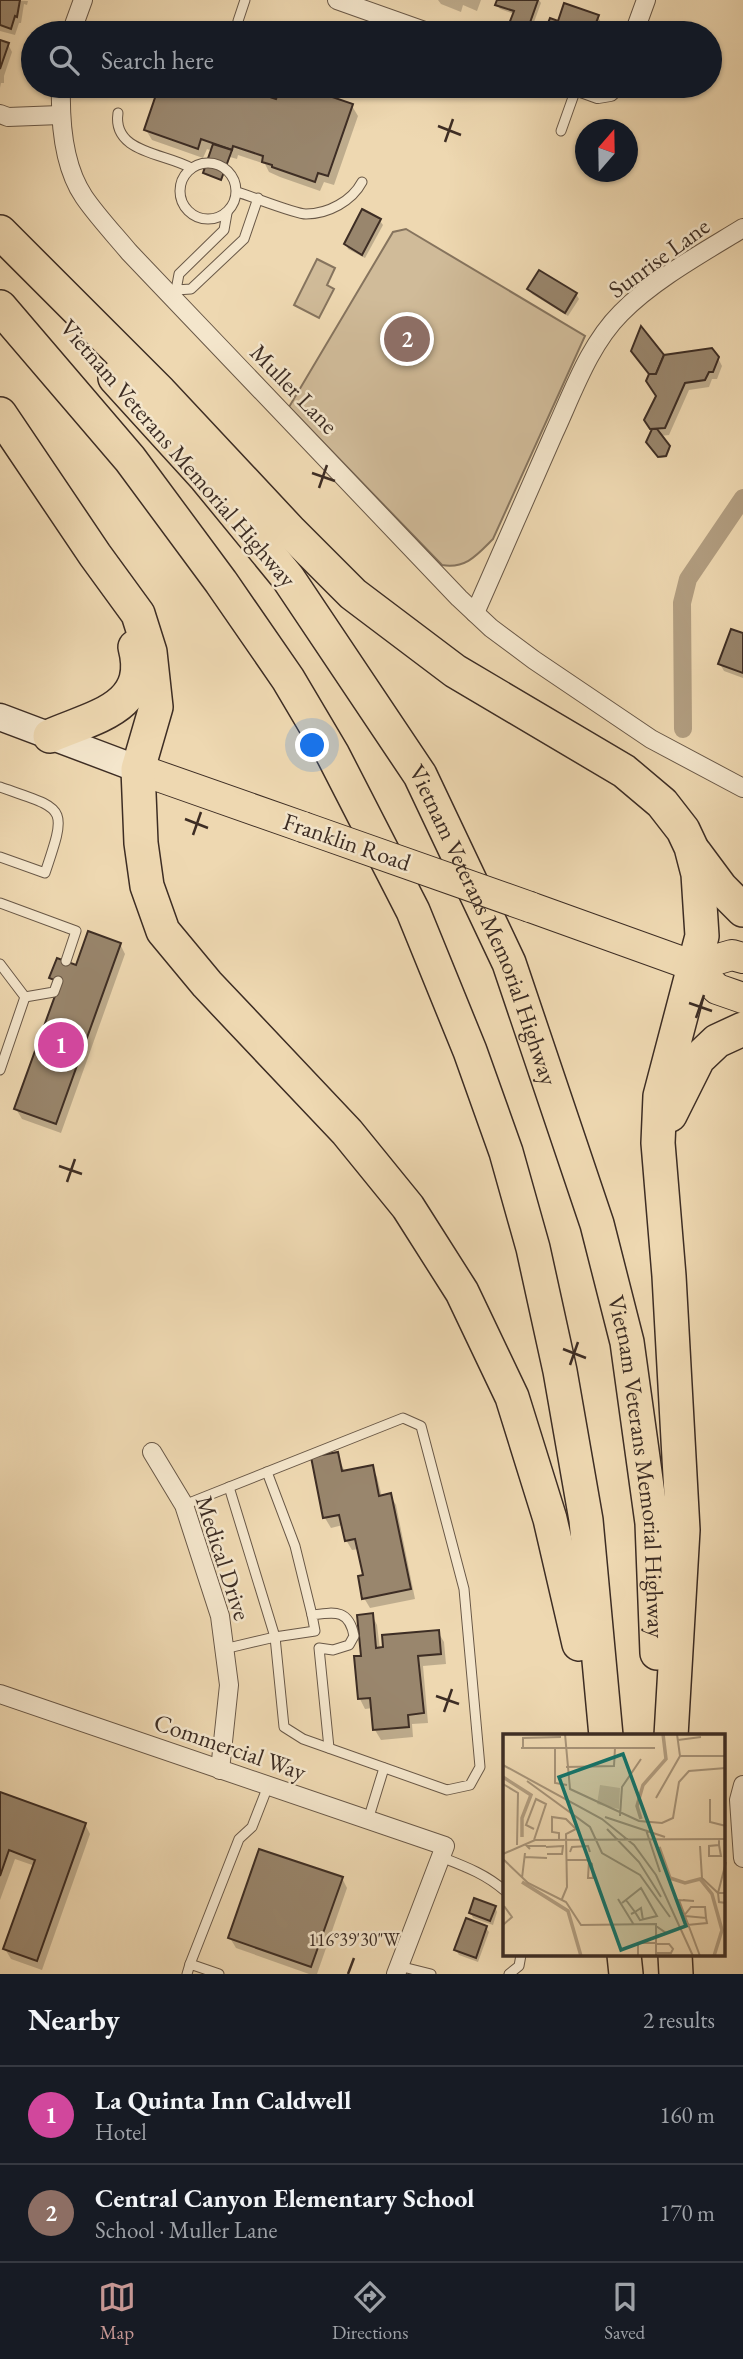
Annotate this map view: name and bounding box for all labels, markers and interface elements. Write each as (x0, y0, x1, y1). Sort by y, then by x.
search box (21, 21, 722, 98)
icon: search (45, 41, 83, 79)
text: Search here (101, 43, 214, 77)
north arrow (575, 119, 638, 182)
street label: Sunrise Lane (602, 210, 716, 305)
street label: Vietnam Veterans Memorial Highway (53, 312, 304, 594)
pin: 2 (384, 313, 430, 365)
street label: Muller Lane (244, 337, 345, 440)
your location (295, 728, 329, 762)
street label: Vietnam Veterans Memorial Highway (402, 758, 565, 1090)
street label: Franklin Road (279, 805, 416, 878)
pin: 1 (38, 1019, 84, 1071)
street label: Vietnam Veterans Memorial Highway (601, 1292, 672, 1639)
street label: Medical Drive (189, 1492, 258, 1624)
street label: Commercial Way (150, 1706, 311, 1787)
inset map (503, 1734, 726, 1956)
text: 116°39'30"W (308, 1928, 400, 1951)
text: Nearby (28, 2000, 120, 2039)
text: 2 results (643, 2005, 715, 2035)
text: La Quinta Inn Caldwell (95, 2083, 351, 2117)
text: 1 (45, 2100, 57, 2130)
text: 160 m (659, 2100, 715, 2130)
text: Hotel (95, 2117, 147, 2147)
text: Central Canyon Elementary School (95, 2181, 474, 2215)
text: 2 (45, 2198, 57, 2228)
text: 170 m (659, 2198, 715, 2228)
text: School · Muller Lane (95, 2215, 278, 2245)
tab: Map (98, 2278, 136, 2345)
tab: Directions (332, 2278, 408, 2345)
tab: Saved (604, 2278, 645, 2345)

